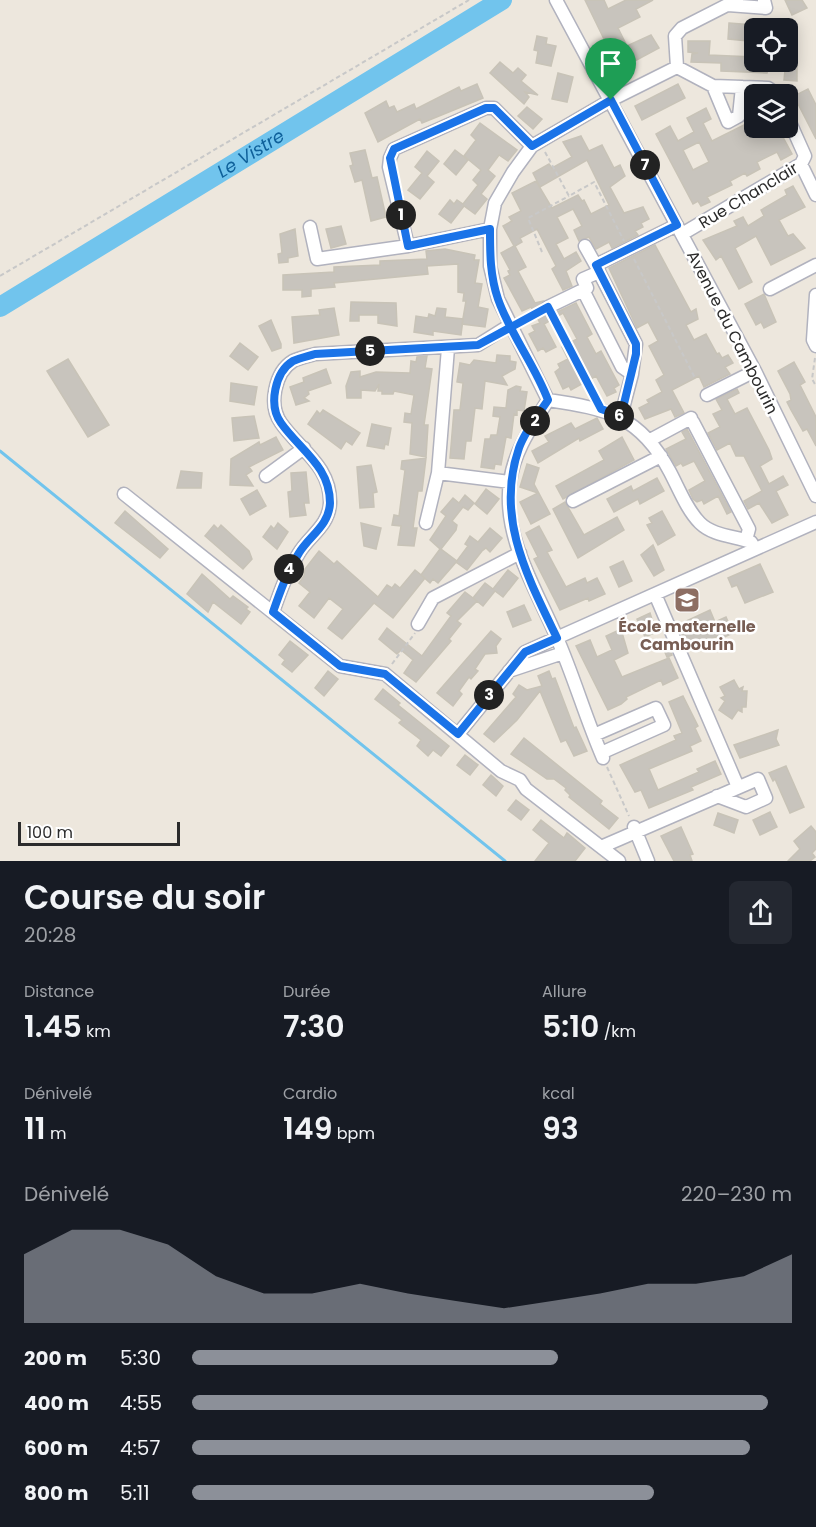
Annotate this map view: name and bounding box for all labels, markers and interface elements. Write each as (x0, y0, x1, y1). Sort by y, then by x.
map controls (744, 18, 798, 138)
button: locate (744, 18, 798, 72)
pin (585, 38, 636, 100)
icon: arrive (594, 47, 627, 80)
button: layers (744, 84, 798, 138)
water label: Le Vistre (212, 123, 289, 183)
pin: 7 (630, 150, 660, 180)
text: 7 (641, 153, 649, 176)
street label: Rue Chanclair (694, 157, 802, 234)
pin: 1 (386, 200, 416, 230)
text: 1 (398, 203, 404, 226)
street label: Avenue du Cambourin (681, 246, 784, 418)
pin: 5 (355, 336, 385, 366)
text: 5 (365, 339, 375, 362)
pin: 6 (604, 401, 634, 431)
text: 6 (614, 404, 624, 427)
pin: 2 (520, 406, 550, 436)
text: 2 (530, 409, 540, 432)
pin: 4 (274, 554, 304, 584)
text: 4 (284, 557, 294, 580)
school or university icon: École maternelle Cambourin (672, 585, 702, 615)
place label: École maternelle Cambourin (618, 615, 756, 656)
pin: 3 (474, 680, 504, 710)
text: 3 (484, 683, 494, 706)
scale bar (18, 819, 180, 846)
text: 100 m (27, 821, 73, 844)
text: Course du soir (24, 874, 265, 921)
button: share (729, 881, 792, 944)
text: 20:28 (24, 921, 76, 949)
text: Distance (24, 980, 94, 1003)
text: Durée (283, 980, 330, 1003)
text: Allure (542, 980, 587, 1003)
text: 1.45 (24, 1005, 82, 1048)
text: 7:30 (283, 1005, 345, 1048)
text: 5:10 (542, 1005, 599, 1048)
text: km (82, 1020, 111, 1043)
text: /km (599, 1020, 636, 1043)
text: Dénivelé (24, 1082, 92, 1105)
text: Cardio (283, 1082, 337, 1105)
text: kcal (542, 1082, 575, 1105)
text: 11 (24, 1107, 46, 1150)
text: 149 (283, 1107, 332, 1150)
text: 93 (542, 1107, 579, 1150)
text: m (46, 1122, 67, 1145)
text: bpm (332, 1122, 375, 1145)
text: Dénivelé (24, 1180, 109, 1208)
text: 220–230 m (681, 1180, 792, 1208)
text: 200 m (24, 1344, 87, 1372)
text: 5:30 (120, 1344, 161, 1372)
text: 400 m (24, 1389, 89, 1417)
text: 4:55 (120, 1389, 162, 1417)
text: 600 m (24, 1434, 88, 1462)
text: 4:57 (120, 1434, 160, 1462)
text: 800 m (24, 1479, 88, 1507)
text: 5:11 (120, 1479, 150, 1507)

